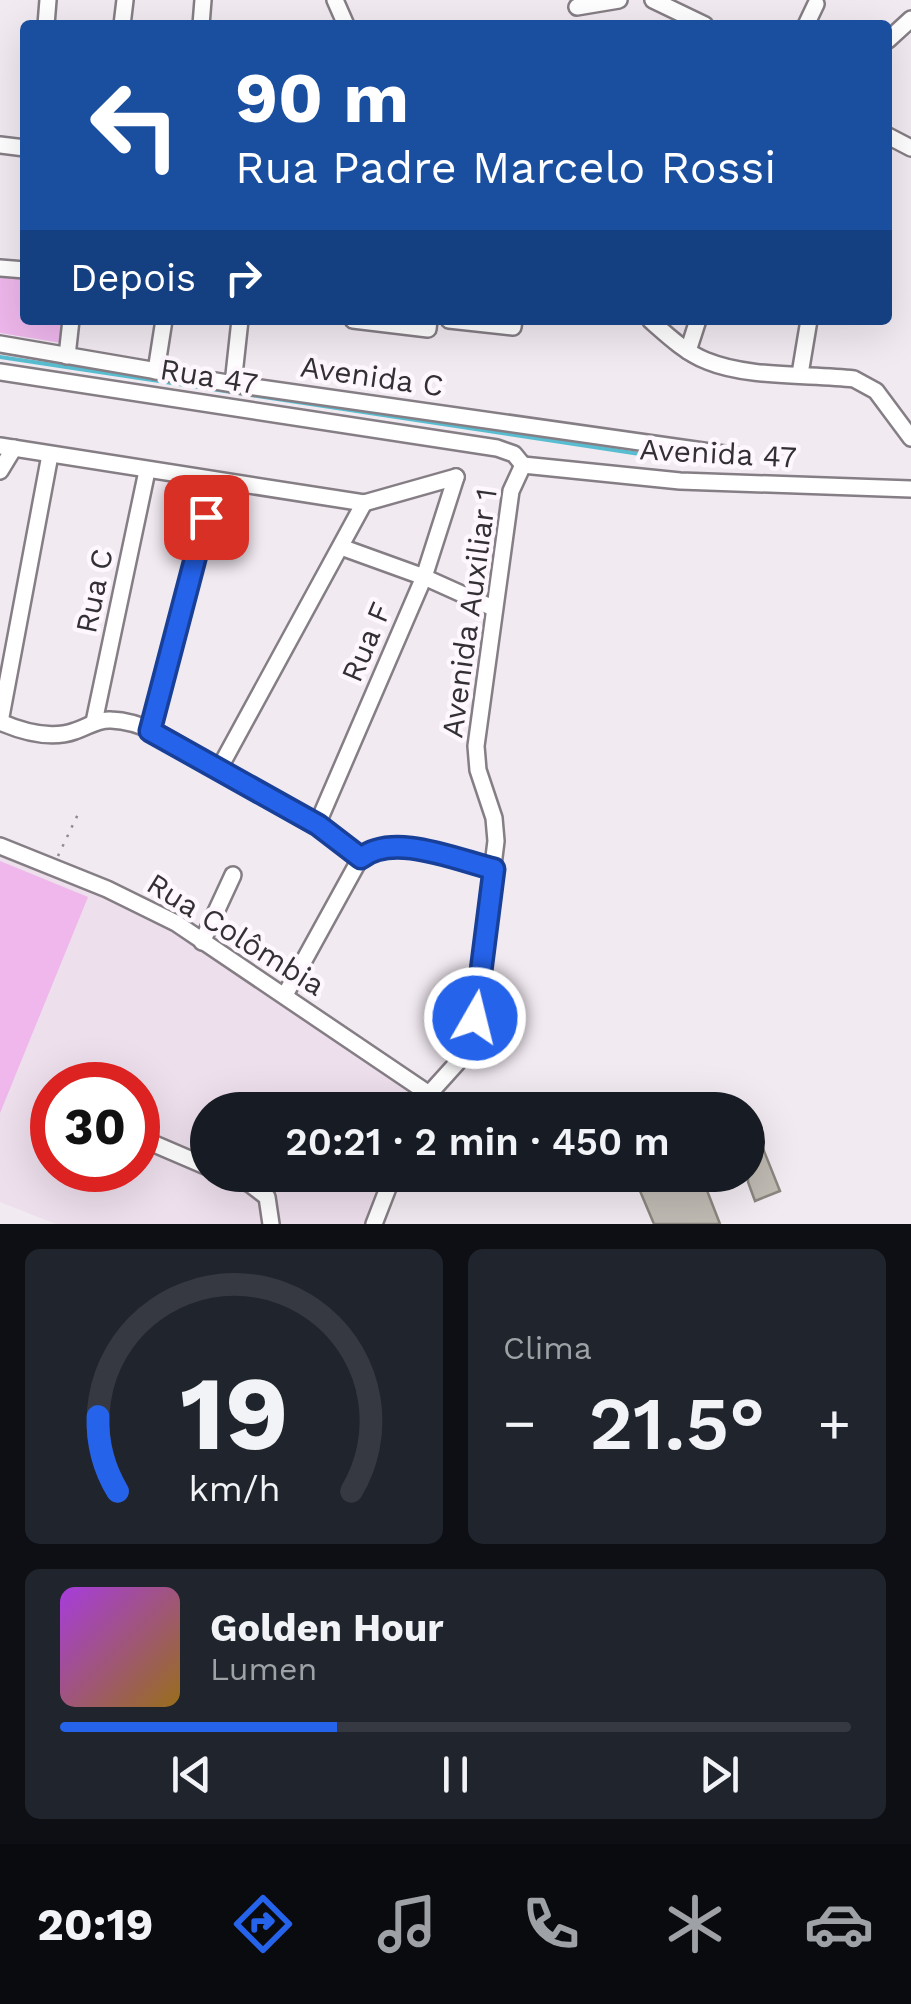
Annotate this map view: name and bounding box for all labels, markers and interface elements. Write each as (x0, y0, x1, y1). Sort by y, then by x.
text: 90 m (235, 57, 409, 139)
icon: left (70, 60, 200, 190)
text: Rua Padre Marcelo Rossi (235, 141, 776, 194)
icon: right (216, 250, 271, 305)
text: Depois (70, 256, 196, 300)
street label: Avenida C (298, 349, 446, 403)
street label: Rua 47 (158, 351, 260, 401)
street label: Avenida 47 (639, 431, 797, 475)
pin (164, 475, 249, 560)
street label: Avenida Auxiliar 1 (434, 486, 504, 740)
icon: arrive (179, 490, 234, 545)
street label: Rua C (68, 546, 120, 636)
street label: Rua F (334, 597, 398, 687)
street label: Rua Colômbia (141, 865, 331, 1003)
position arrow (423, 966, 527, 1070)
speed limit sign: 30 (30, 1062, 160, 1192)
text: 20:21 · 2 min · 450 m (285, 1120, 670, 1164)
text: Clima (503, 1329, 592, 1367)
text: 19 (180, 1352, 288, 1474)
text: 21.5° (589, 1379, 765, 1467)
text: − (503, 1391, 536, 1455)
text: + (818, 1391, 851, 1455)
text: km/h (188, 1468, 280, 1510)
text: Golden Hour (210, 1606, 444, 1650)
text: Lumen (210, 1650, 317, 1688)
icon: previous (164, 1747, 219, 1802)
icon: pause (428, 1747, 483, 1802)
icon: next (692, 1747, 747, 1802)
icon: directions (228, 1889, 298, 1959)
icon: music (372, 1889, 442, 1959)
icon: phone (516, 1889, 586, 1959)
icon: climate (660, 1889, 730, 1959)
icon: car (804, 1889, 874, 1959)
text: 20:19 (37, 1898, 154, 1951)

